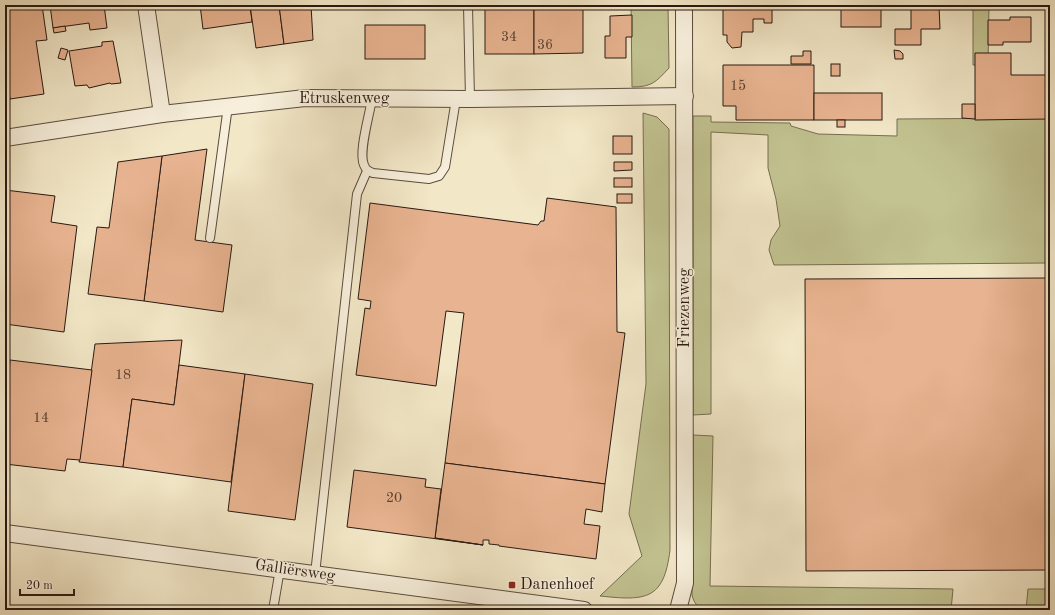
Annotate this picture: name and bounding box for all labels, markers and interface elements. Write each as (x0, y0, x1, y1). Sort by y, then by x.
house number: 34 (501, 30, 517, 44)
house number: 36 (537, 38, 553, 52)
house number: 15 (730, 79, 746, 93)
street label: Etruskenweg (299, 91, 390, 107)
street label: Friezenweg (677, 268, 693, 348)
house number: 18 (115, 368, 131, 382)
house number: 14 (33, 411, 49, 425)
house number: 20 (386, 491, 402, 505)
street label: Galliërsweg (254, 557, 337, 585)
scale bar (20, 571, 74, 597)
place label: Danenhoef (520, 577, 595, 593)
text: 20 m (26, 580, 53, 592)
marker: Danenhoef (507, 580, 517, 590)

